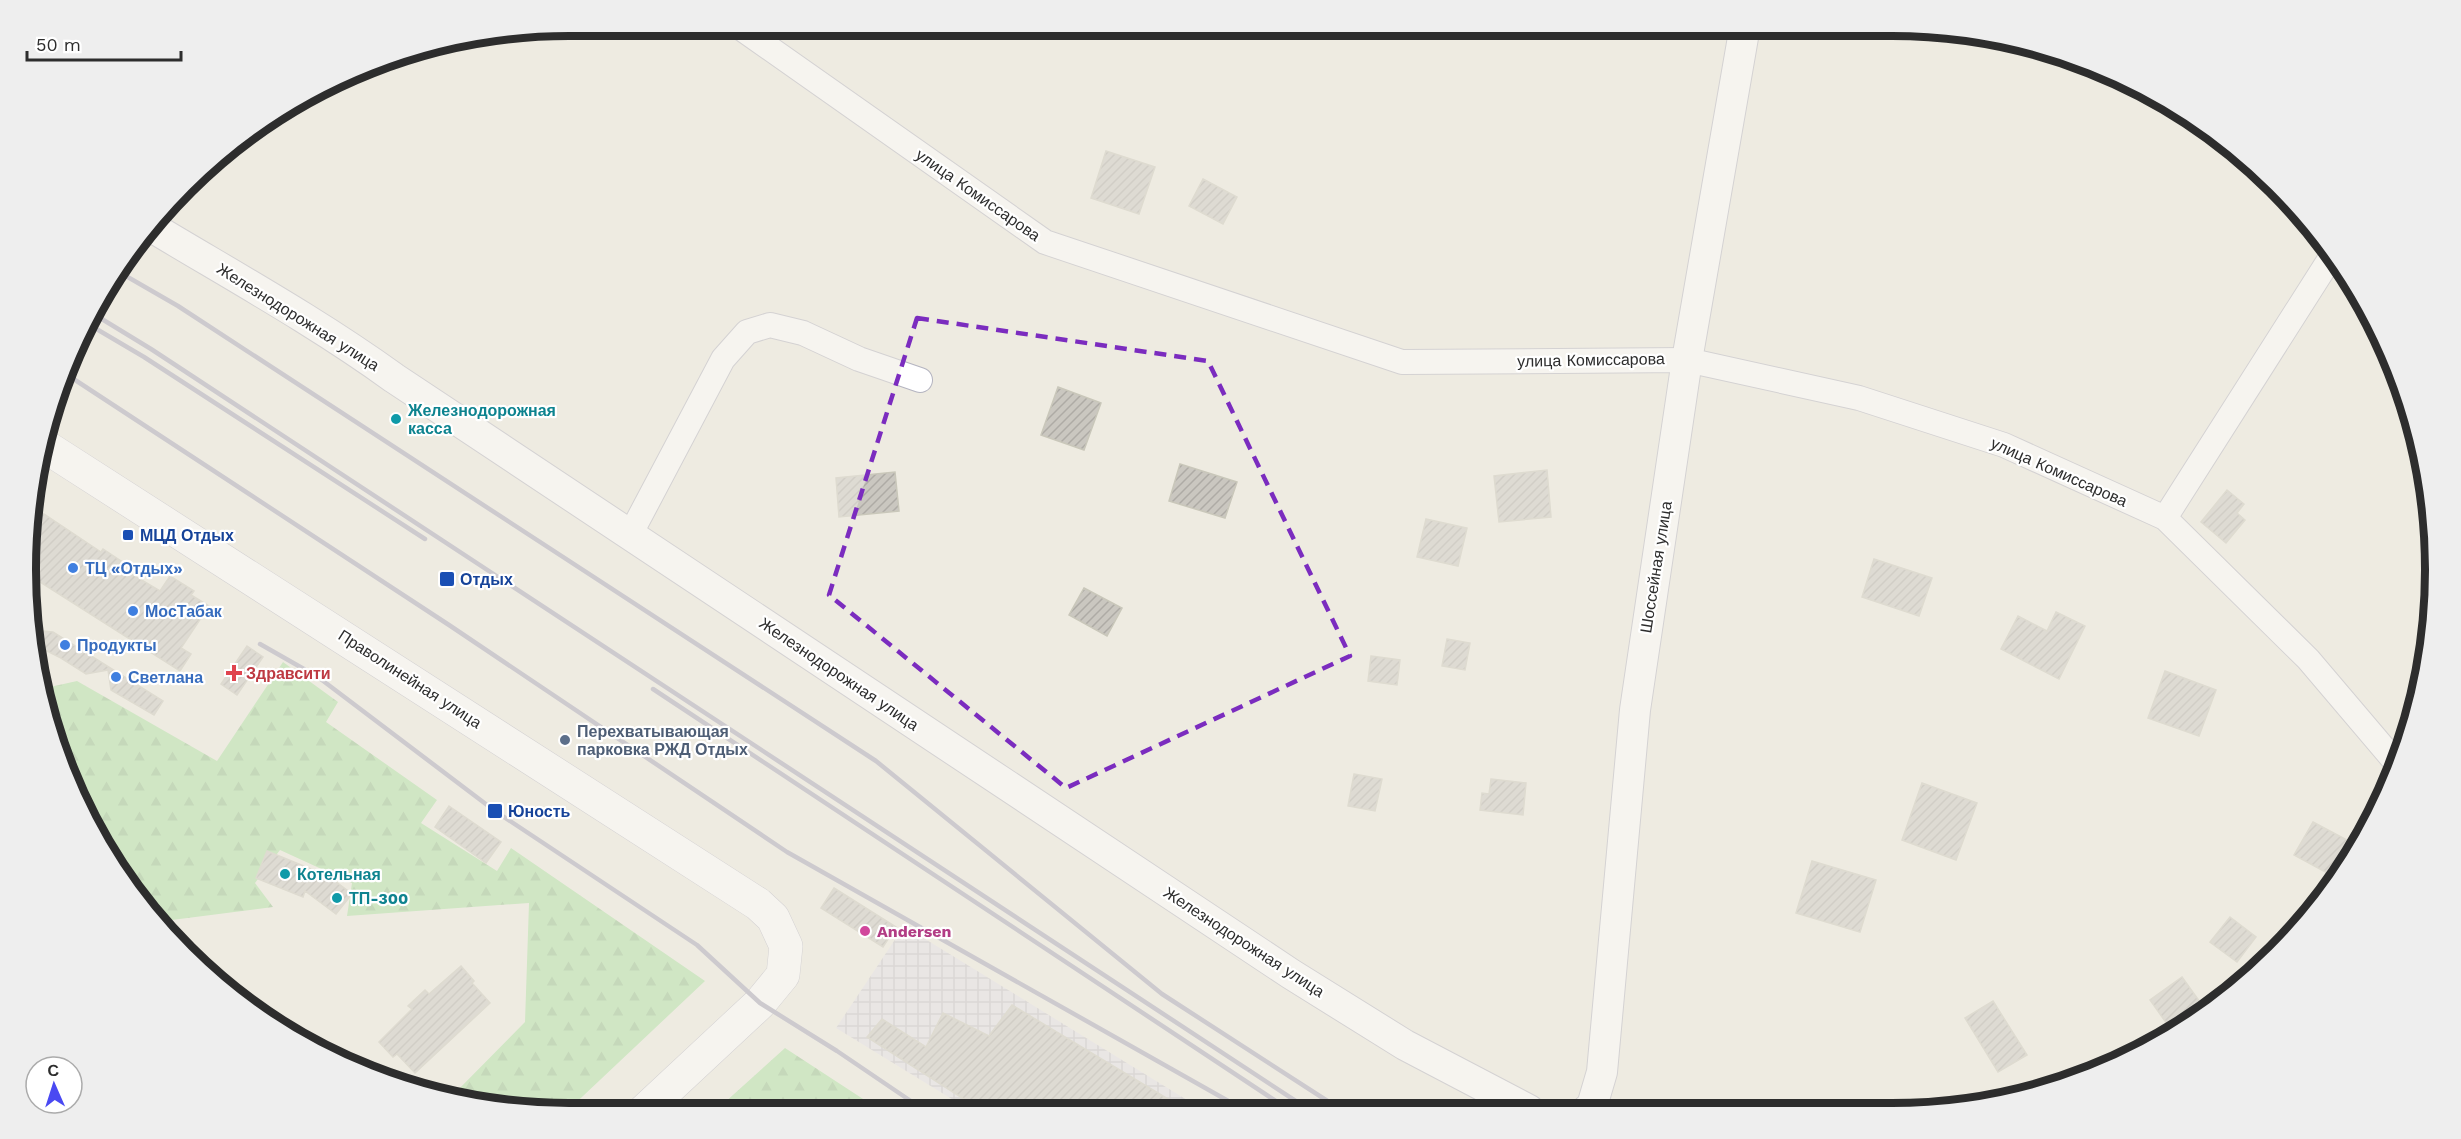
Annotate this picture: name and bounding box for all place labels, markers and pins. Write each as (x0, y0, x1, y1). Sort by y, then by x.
place label: Железнодорожная касса (407, 401, 556, 438)
marker: Железнодорожная касса (389, 412, 403, 426)
place label: МЦД Отдых (140, 526, 234, 545)
marker: МЦД Отдых (121, 528, 135, 542)
place label: ТЦ «Отдых» (85, 559, 183, 578)
marker: ТЦ «Отдых» (66, 561, 80, 575)
marker: Отдых (438, 570, 456, 588)
place label: Отдых (460, 570, 513, 589)
place label: МосТабак (145, 602, 223, 621)
marker: МосТабак (126, 604, 140, 618)
place label: Продукты (77, 636, 157, 655)
marker: Продукты (58, 638, 72, 652)
place label: Здравсити (246, 664, 331, 683)
marker: Здравсити (227, 666, 241, 680)
place label: Светлана (128, 668, 203, 687)
marker: Светлана (109, 670, 123, 684)
place label: Перехватывающая парковка РЖД Отдых (577, 722, 748, 759)
marker: Перехватывающая парковка РЖД Отдых (558, 733, 572, 747)
marker: Юность (486, 802, 504, 820)
place label: Юность (508, 802, 570, 821)
place label: Котельная (297, 865, 381, 884)
marker: Котельная (278, 867, 292, 881)
place label: ТП-300 (349, 889, 408, 908)
marker: ТП-300 (330, 891, 344, 905)
place label: Andersen (877, 922, 951, 941)
marker: Andersen (858, 924, 872, 938)

